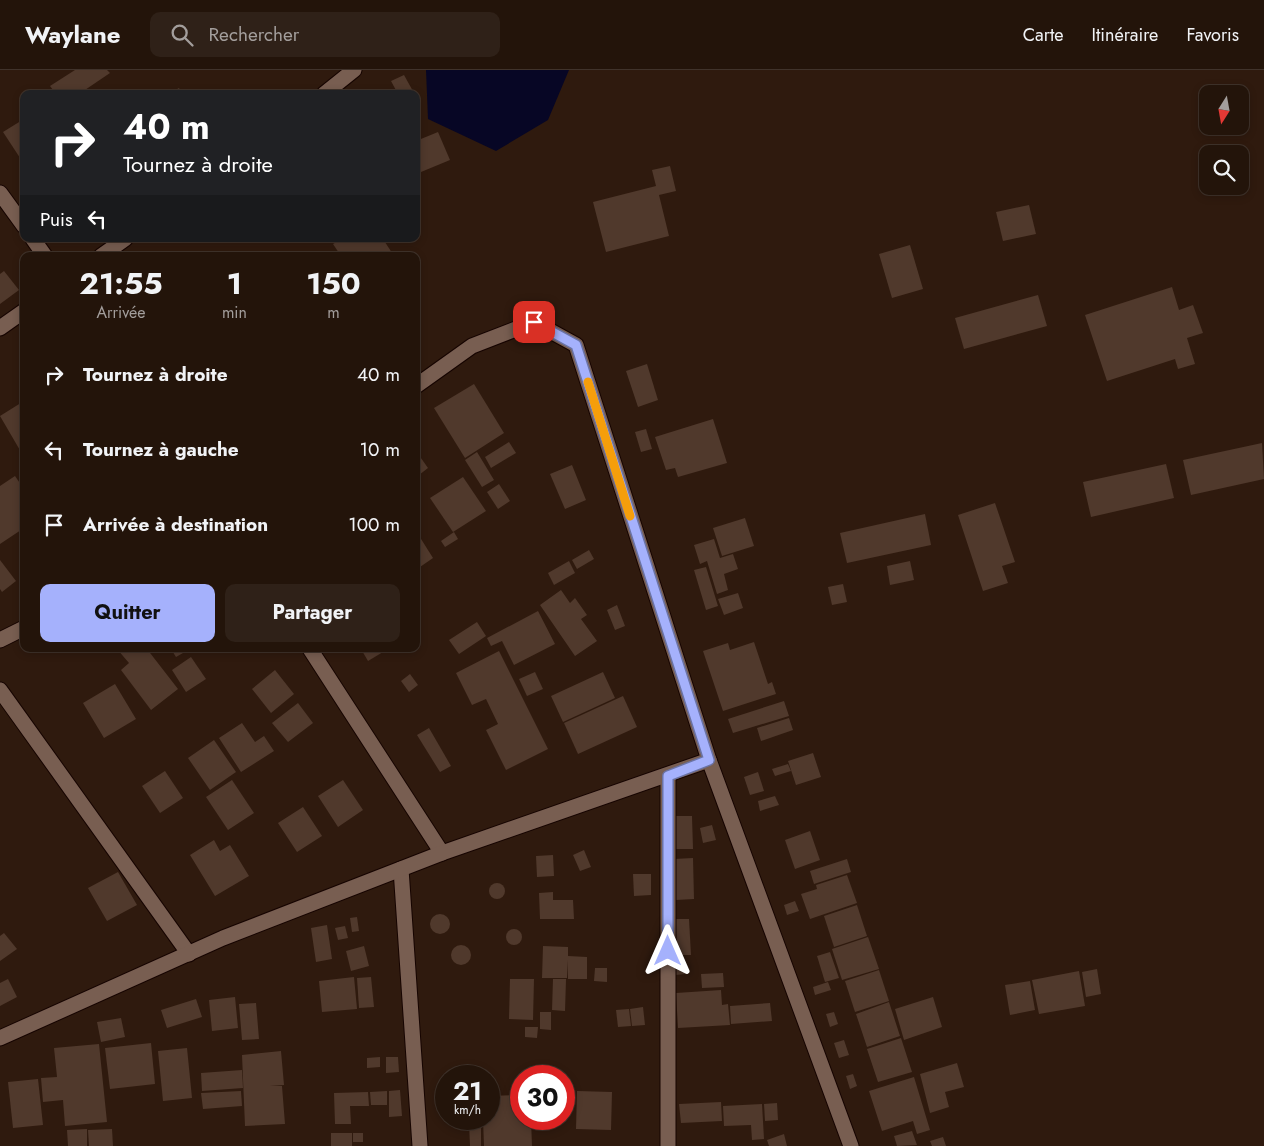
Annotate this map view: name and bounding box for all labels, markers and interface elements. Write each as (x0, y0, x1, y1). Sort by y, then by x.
search box (150, 12, 500, 57)
text: Waylane (25, 17, 120, 52)
icon: search (168, 21, 196, 49)
text: Rechercher (208, 21, 299, 48)
text: Carte (1023, 22, 1064, 48)
text: Itinéraire (1092, 22, 1158, 48)
text: Favoris (1186, 22, 1239, 48)
north arrow (1199, 85, 1249, 135)
map controls (1199, 85, 1249, 195)
text: 40 m (123, 102, 210, 152)
icon: right (40, 110, 105, 175)
button: search (1199, 145, 1249, 195)
text: Tournez à droite (123, 148, 273, 180)
icon: left (83, 205, 111, 233)
text: Puis (40, 206, 73, 233)
text: 21:55 (79, 262, 163, 305)
text: 1 (227, 262, 242, 305)
text: 150 (306, 262, 361, 305)
text: Arrivée (96, 301, 145, 324)
text: min (222, 301, 247, 324)
text: m (327, 301, 340, 324)
pin (513, 301, 555, 343)
icon: arrive (520, 308, 548, 336)
icon: right (40, 361, 68, 389)
text: Tournez à droite (83, 361, 228, 388)
text: 40 m (357, 361, 400, 388)
icon: left (40, 436, 68, 464)
text: Tournez à gauche (83, 436, 239, 463)
text: 10 m (360, 436, 400, 463)
icon: arrive (40, 511, 68, 539)
text: Arrivée à destination (83, 511, 268, 538)
text: 100 m (348, 511, 400, 538)
button: Quitter (40, 584, 215, 642)
button: Partager (225, 584, 400, 642)
position arrow (641, 924, 693, 976)
speed limit sign: 30 (510, 1065, 575, 1130)
text: 21 (453, 1073, 482, 1109)
text: km/h (454, 1101, 481, 1119)

